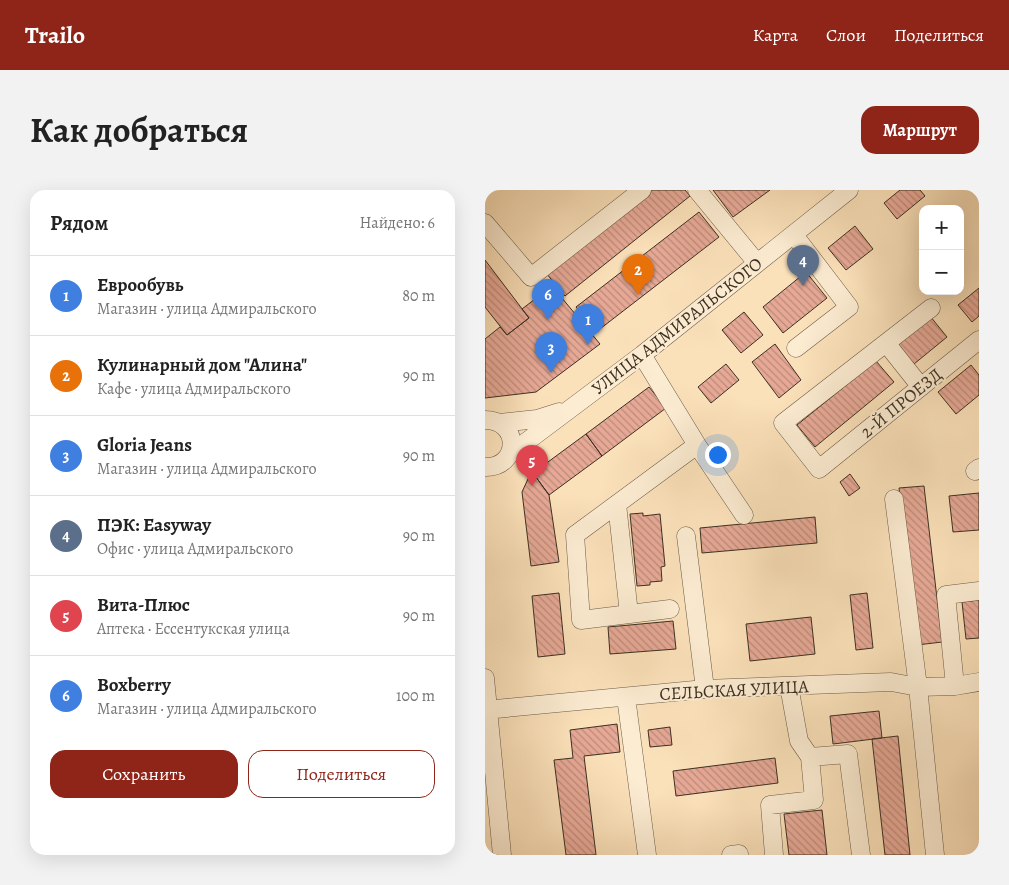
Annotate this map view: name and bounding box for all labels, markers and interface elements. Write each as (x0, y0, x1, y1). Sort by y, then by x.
text: Trailo (25, 19, 85, 51)
text: Карта (753, 23, 798, 47)
text: Слои (826, 23, 866, 47)
text: Поделиться (894, 23, 984, 47)
text: Как добраться (30, 106, 248, 154)
button: Маршрут (861, 106, 979, 154)
map controls (919, 205, 964, 295)
button: + (919, 205, 964, 250)
text: Рядом (50, 209, 108, 237)
text: Найдено: 6 (360, 212, 435, 234)
pin: 4 (787, 245, 819, 286)
button: − (919, 250, 964, 295)
street label: УЛИЦА АДМИРАЛЬСКОГО (587, 252, 767, 400)
pin: 2 (622, 254, 654, 295)
text: Еврообувь (97, 272, 183, 298)
pin: 6 (532, 279, 564, 320)
text: 1 (63, 285, 69, 307)
text: 80 m (402, 285, 435, 307)
text: Магазин · улица Адмиральского (97, 298, 317, 320)
pin: 1 (572, 304, 604, 345)
pin: 3 (535, 332, 567, 373)
text: Кулинарный дом "Алина" (97, 352, 307, 378)
street label: 2-Й ПРОЕЗД (855, 363, 947, 443)
text: 2 (62, 365, 70, 387)
text: 90 m (403, 365, 435, 387)
text: Кафе · улица Адмиральского (97, 378, 291, 400)
text: Gloria Jeans (97, 432, 192, 458)
your location (705, 442, 731, 468)
text: 3 (63, 445, 69, 467)
text: 90 m (403, 445, 435, 467)
pin: 5 (516, 445, 548, 486)
text: Магазин · улица Адмиральского (97, 458, 317, 480)
text: ПЭК: Easyway (97, 512, 211, 538)
text: 4 (62, 525, 70, 547)
text: 90 m (403, 525, 435, 547)
text: Офис · улица Адмиральского (97, 538, 293, 560)
text: Вита-Плюс (97, 592, 190, 618)
text: 5 (63, 605, 69, 627)
text: 90 m (403, 605, 435, 627)
text: Аптека · Ессентукская улица (97, 618, 290, 640)
text: Boxberry (97, 672, 171, 698)
street label: СЕЛЬСКАЯ УЛИЦА (659, 674, 810, 706)
text: 6 (62, 685, 70, 707)
text: 100 m (396, 685, 435, 707)
text: Магазин · улица Адмиральского (97, 698, 317, 720)
button: Сохранить (50, 750, 238, 798)
button: Поделиться (248, 750, 435, 798)

